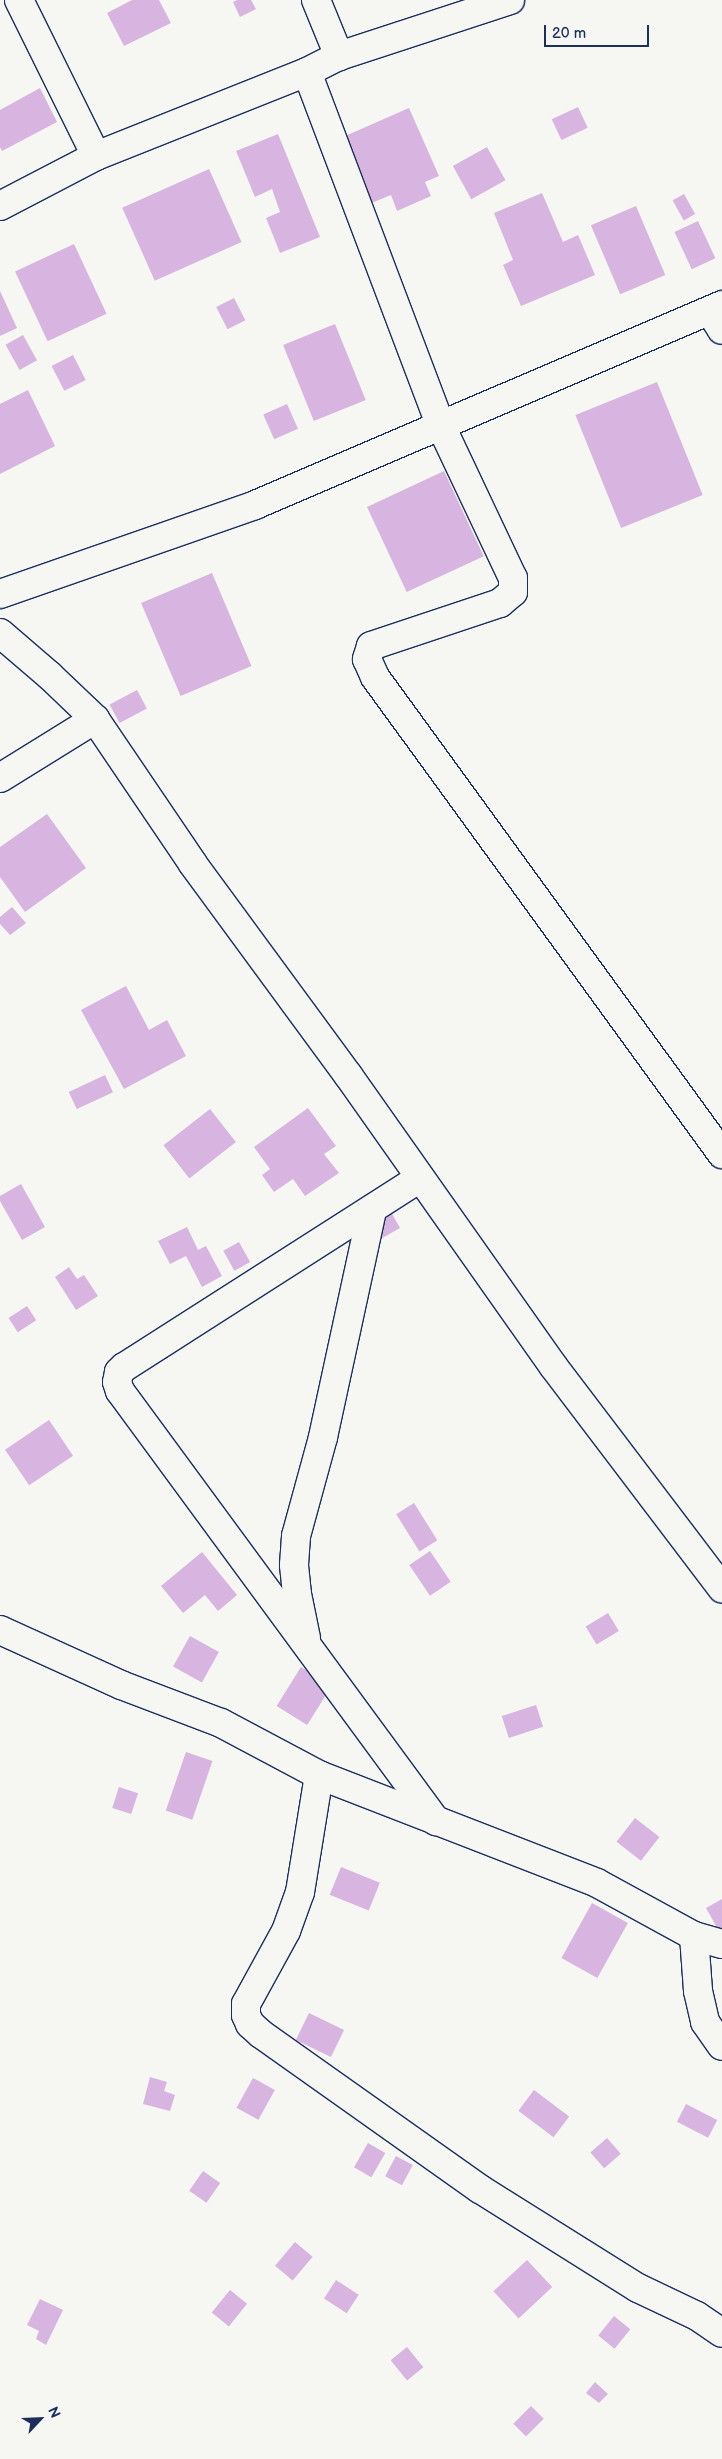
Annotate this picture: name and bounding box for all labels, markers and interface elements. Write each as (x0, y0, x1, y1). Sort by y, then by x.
scale bar (547, 15, 652, 47)
text: 20 m (552, 24, 586, 43)
north arrow (15, 2394, 65, 2444)
text: N (44, 2404, 64, 2421)

